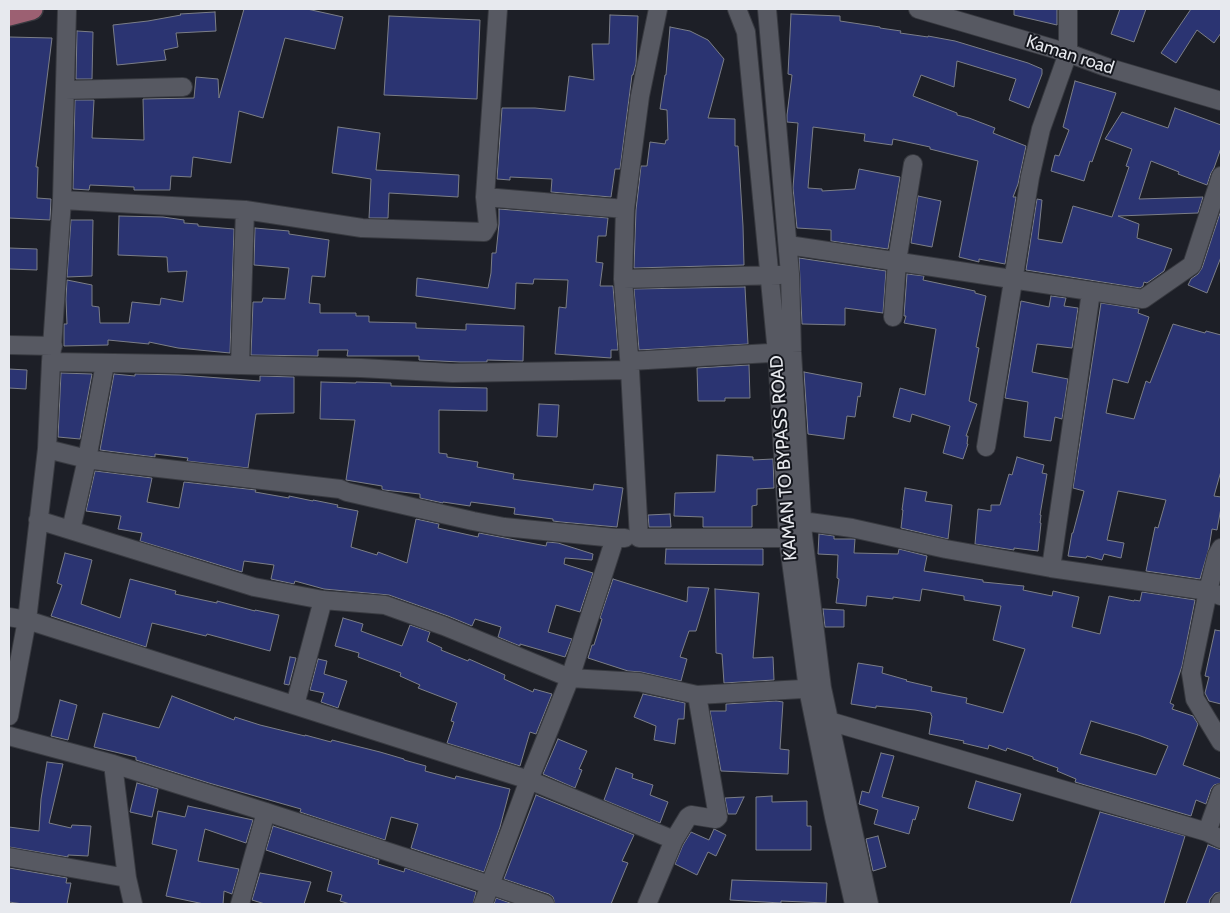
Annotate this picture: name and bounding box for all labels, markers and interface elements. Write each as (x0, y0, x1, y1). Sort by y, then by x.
street label: Kaman road (1023, 31, 1117, 79)
street label: KAMAN TO BYPASS ROAD (766, 355, 802, 561)

